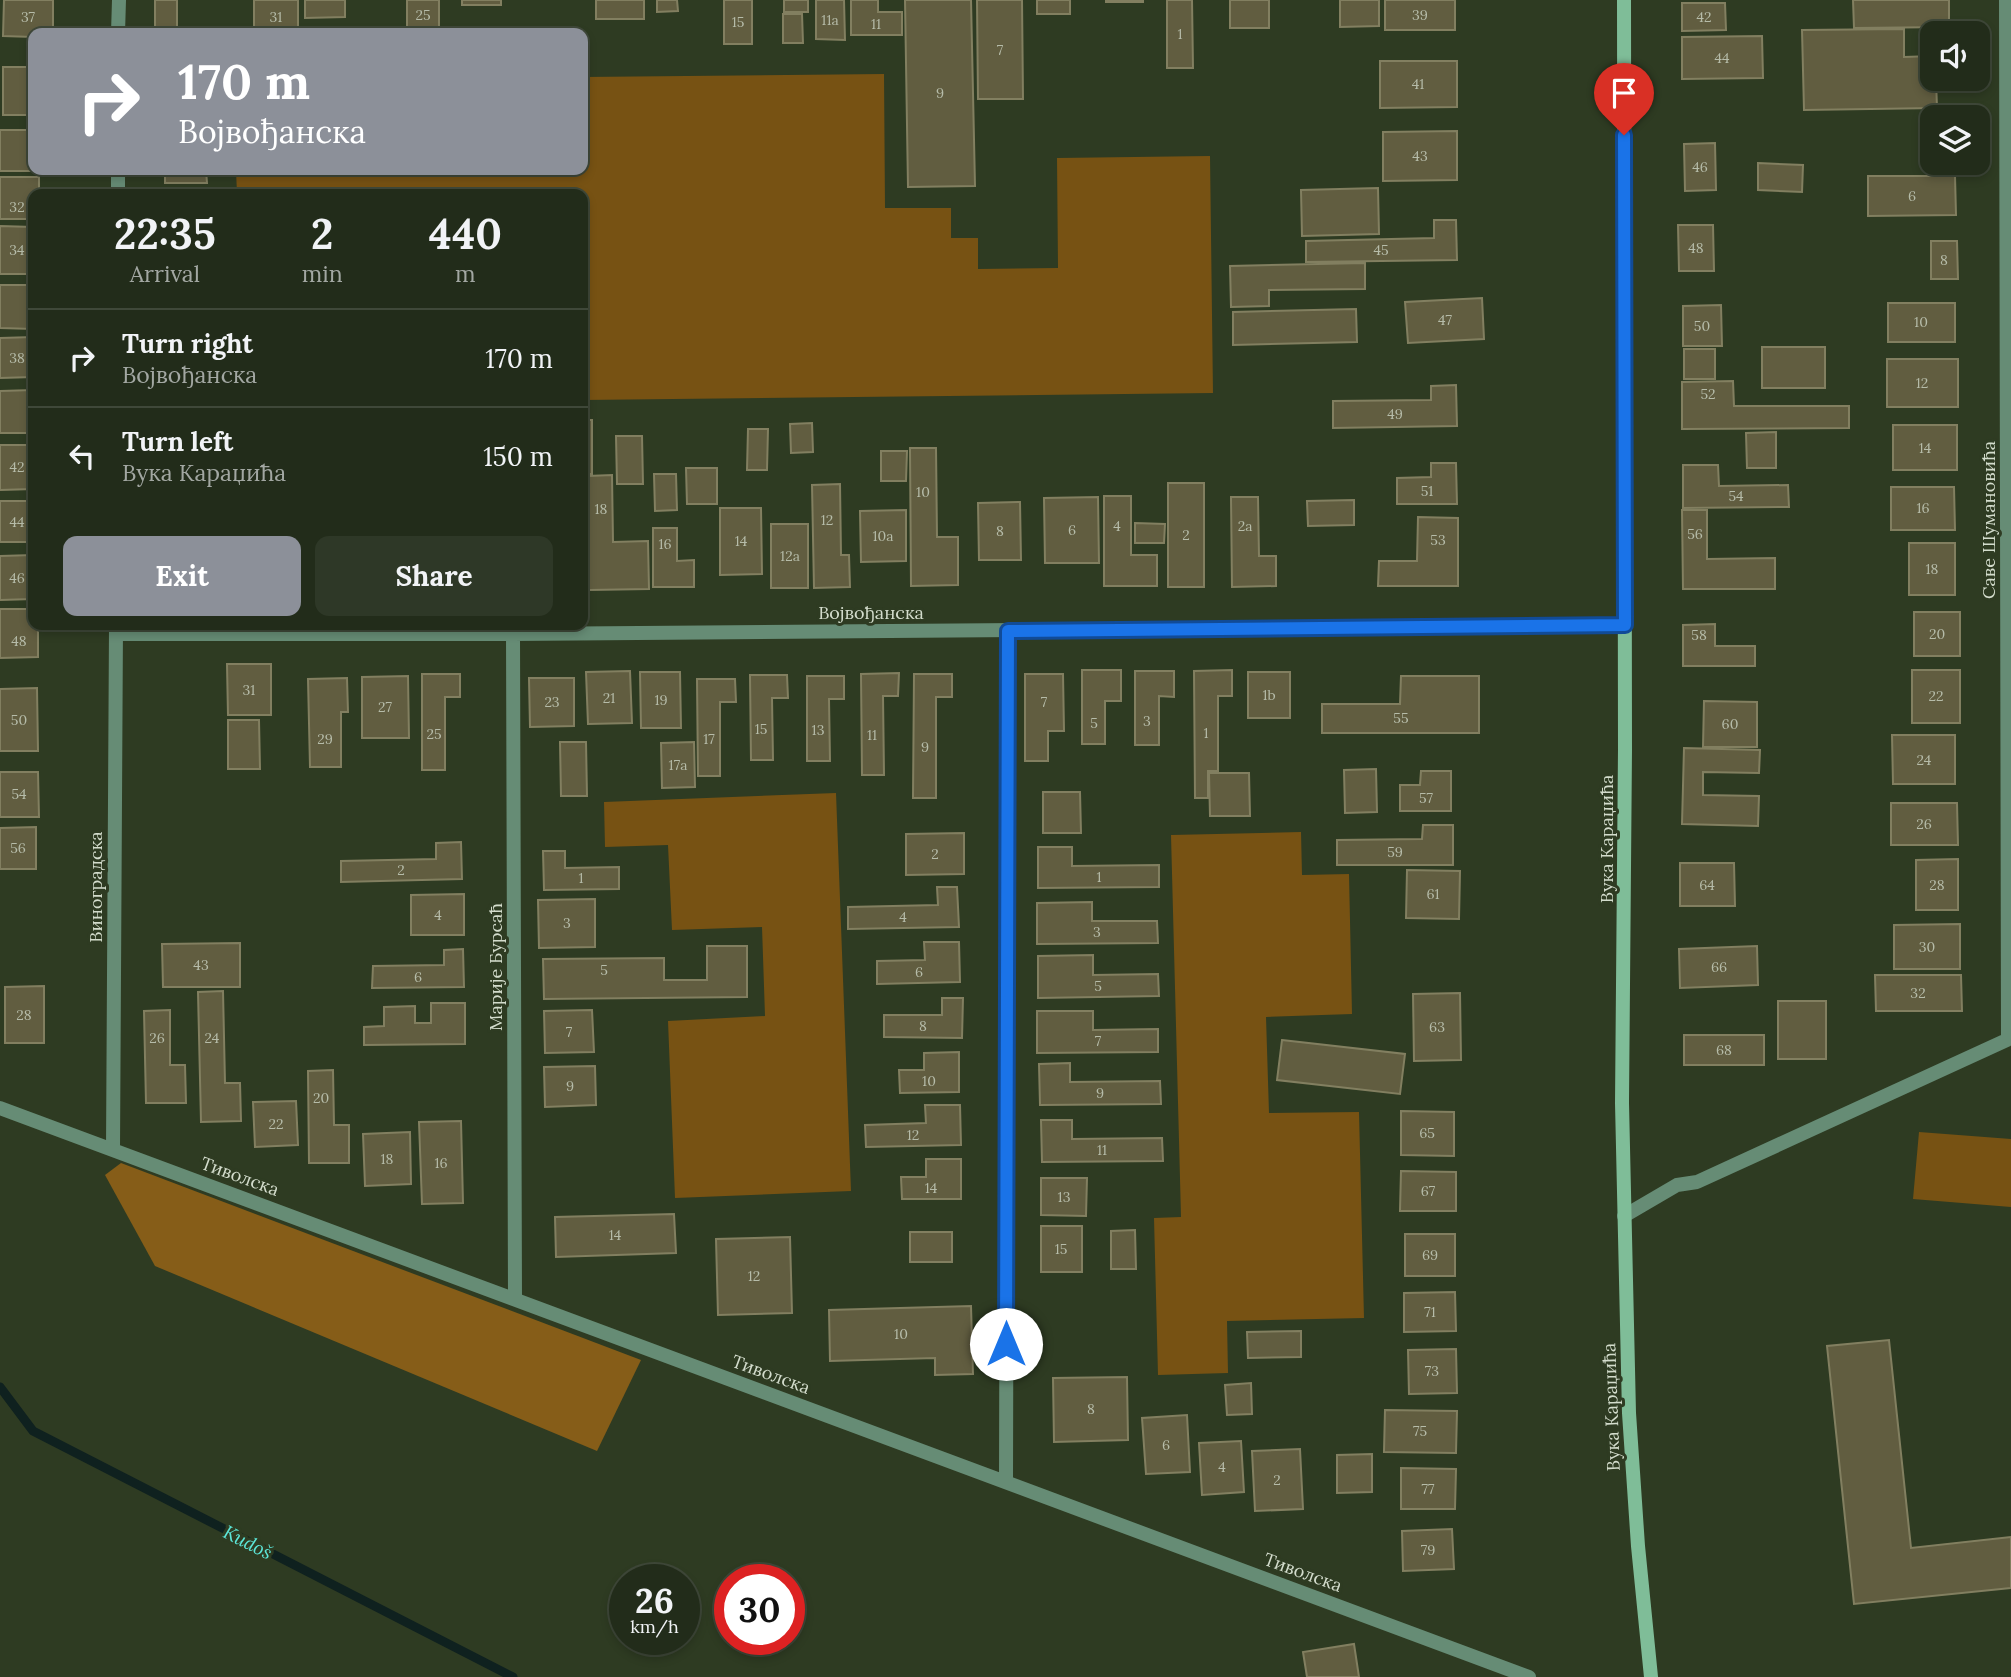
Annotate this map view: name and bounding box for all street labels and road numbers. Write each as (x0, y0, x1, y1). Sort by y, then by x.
street label: Саве Шумановића (1977, 441, 2000, 599)
street label: Војвођанска (818, 601, 924, 624)
street label: Вука Караџића (1595, 775, 1618, 903)
street label: Виноградска (84, 831, 107, 943)
street label: Марије Бурсаћ (484, 903, 507, 1031)
street label: Тиволска (198, 1151, 282, 1201)
street label: Вука Караџића (1597, 1342, 1625, 1472)
street label: Тиволска (729, 1349, 813, 1399)
street label: Тиволска (1261, 1547, 1345, 1597)

